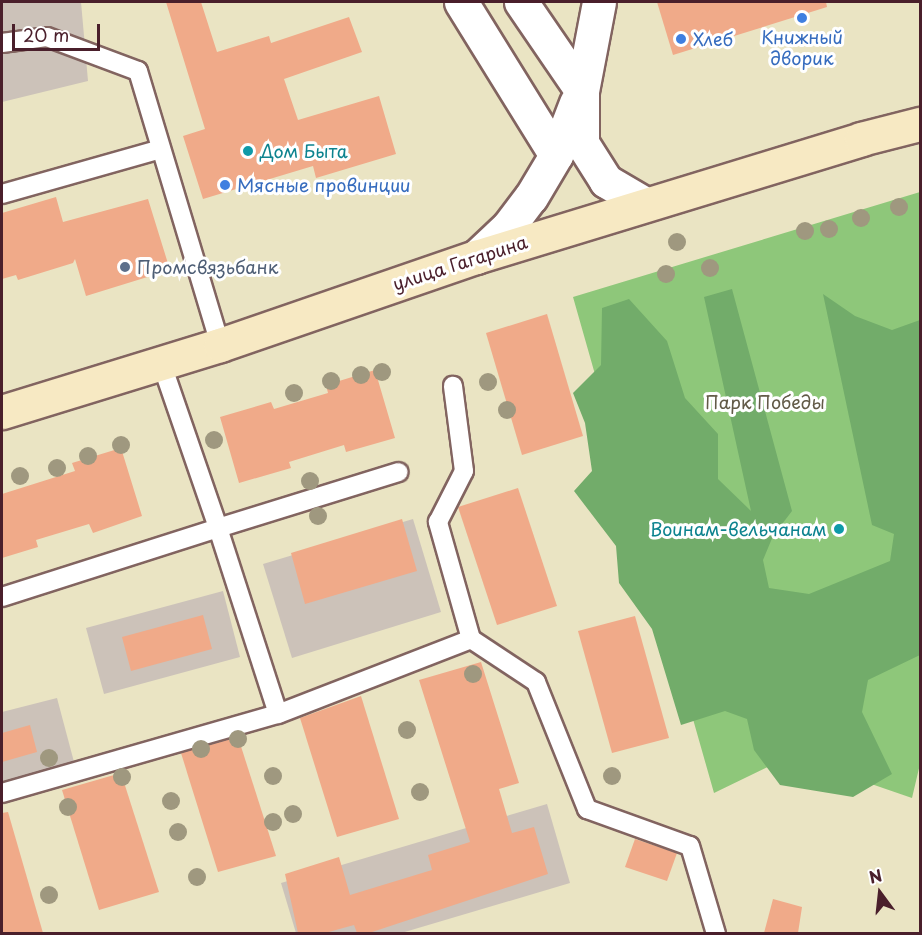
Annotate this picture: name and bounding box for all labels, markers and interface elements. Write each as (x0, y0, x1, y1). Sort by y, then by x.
marker: Книжный дворик (795, 11, 809, 25)
scale bar (15, 12, 104, 50)
text: 20 m (23, 21, 69, 48)
place label: Книжный дворик (761, 27, 843, 70)
place label: Хлеб (693, 28, 733, 50)
marker: Хлеб (674, 32, 688, 46)
place label: Дом Быта (260, 140, 349, 162)
marker: Дом Быта (241, 144, 255, 158)
place label: Мясные провинции (237, 174, 411, 196)
marker: Мясные провинции (218, 178, 232, 192)
street label: улица Гагарина (390, 231, 530, 295)
place label: Промсвязьбанк (137, 256, 278, 278)
marker: Промсвязьбанк (118, 260, 132, 274)
park label: Парк Победы (705, 391, 825, 413)
place label: Воинам-вельчанам (650, 518, 827, 540)
marker: Воинам-вельчанам (832, 522, 846, 536)
text: N (866, 862, 885, 889)
north arrow (850, 863, 910, 923)

